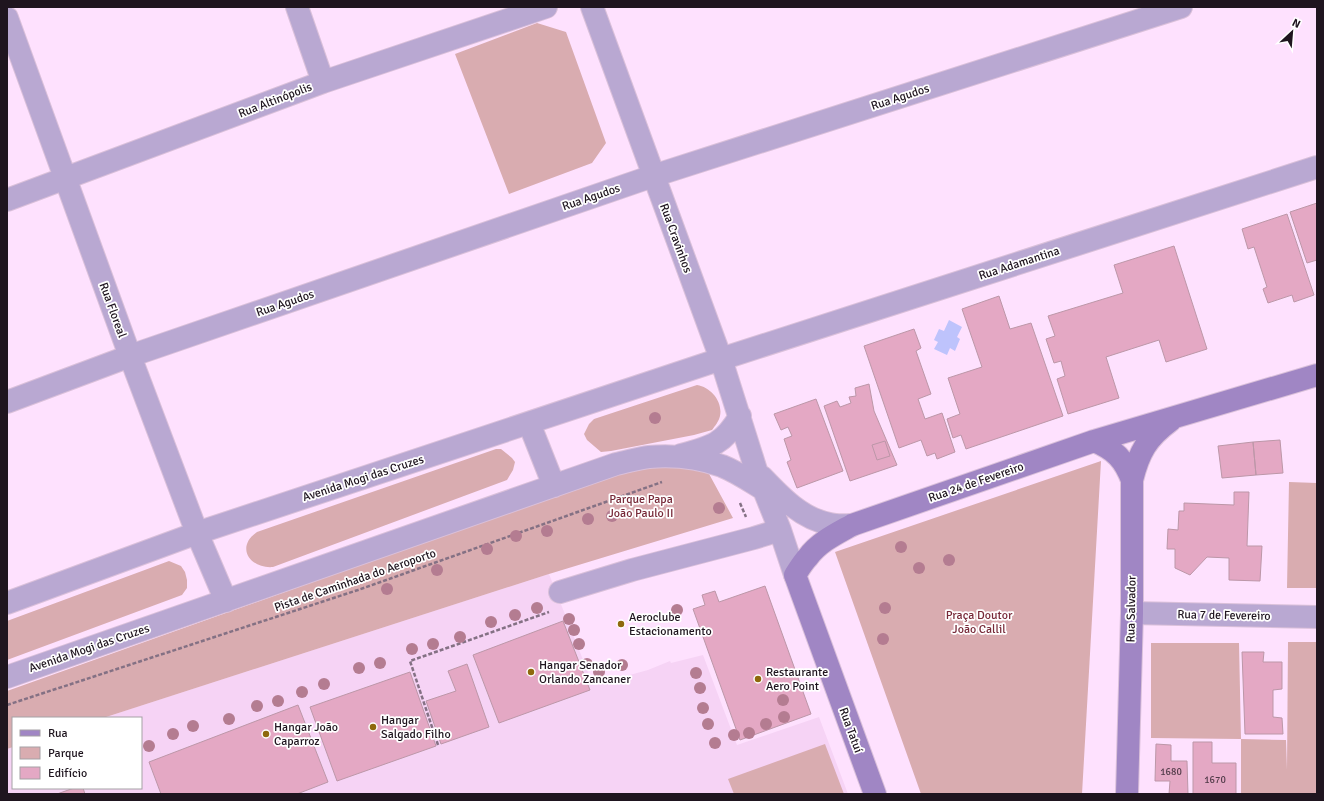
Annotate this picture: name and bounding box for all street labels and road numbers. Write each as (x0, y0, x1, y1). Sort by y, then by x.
street label: Rua Altinópolis (236, 80, 314, 121)
street label: Rua Agudos (869, 81, 931, 114)
street label: Rua Agudos (560, 181, 622, 214)
street label: Rua Cravinhos (656, 201, 695, 275)
street label: Rua Adamantina (977, 243, 1062, 284)
street label: Rua Floreal (96, 280, 130, 340)
street label: Rua Agudos (254, 287, 316, 320)
street label: Avenida Mogi das Cruzes (301, 452, 426, 505)
street label: Rua 24 de Fevereiro (927, 459, 1026, 506)
street label: Pista de Caminhada do Aeroporto (272, 546, 438, 615)
street label: Rua Salvador (1123, 575, 1140, 643)
street label: Rua 7 de Fevereiro (1177, 607, 1271, 624)
street label: Avenida Mogi das Cruzes (27, 621, 151, 676)
street label: Rua Tatuí (835, 705, 866, 756)

